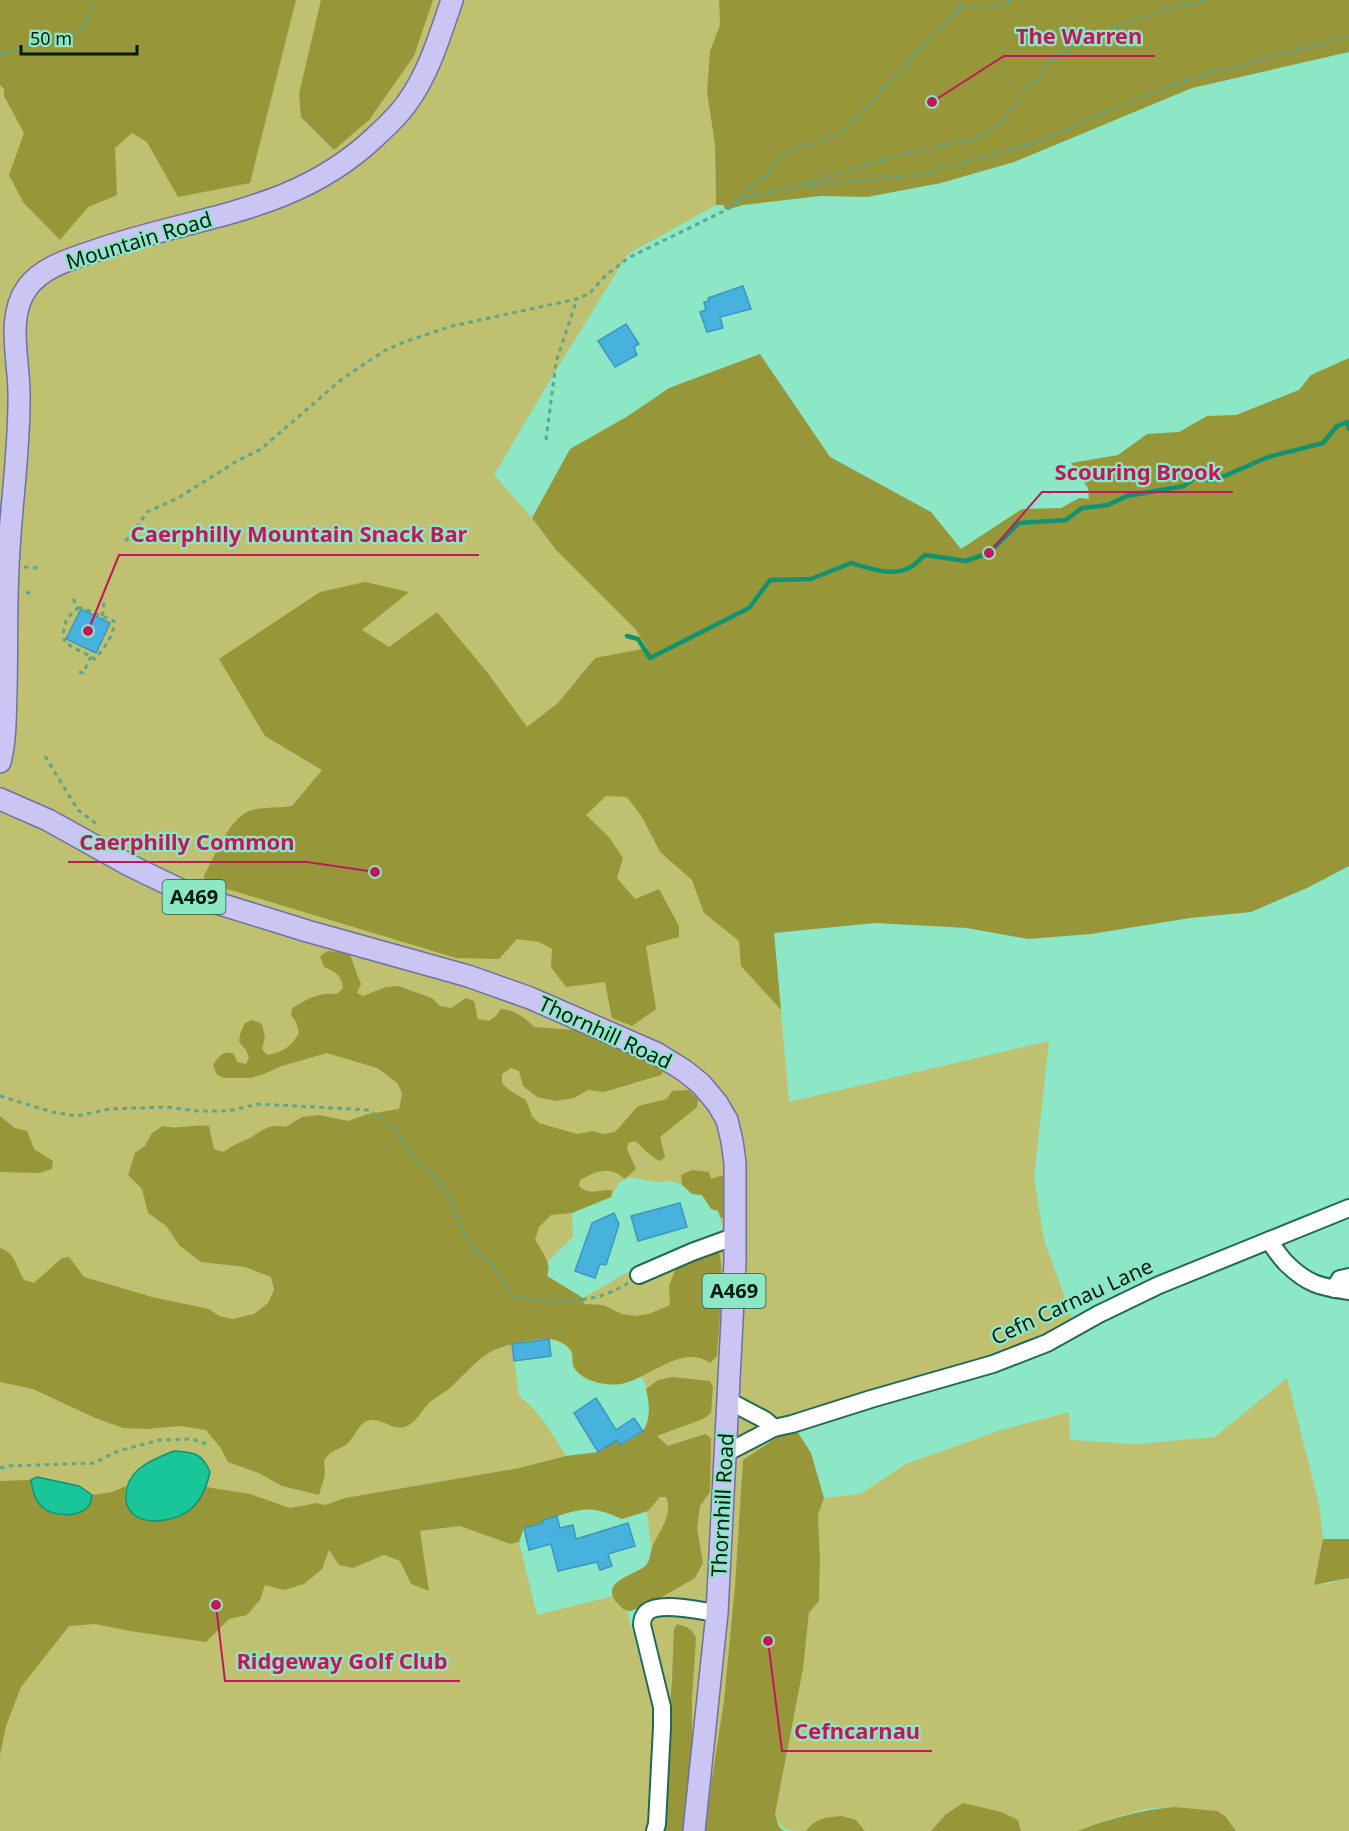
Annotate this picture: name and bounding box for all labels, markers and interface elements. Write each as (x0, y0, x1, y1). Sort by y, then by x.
callout: The Warren (1004, 16, 1155, 56)
scale bar (21, 18, 136, 56)
text: The Warren (1016, 20, 1142, 50)
text: 50 m (30, 26, 72, 50)
street label: Mountain Road (62, 205, 215, 276)
callout: Scouring Brook (1042, 452, 1233, 492)
text: Scouring Brook (1054, 456, 1222, 486)
callout: Caerphilly Mountain Snack Bar (119, 515, 479, 555)
text: Caerphilly Mountain Snack Bar (131, 518, 468, 548)
callout: Caerphilly Common (68, 822, 307, 862)
text: Caerphilly Common (79, 826, 295, 856)
road number: A469 (162, 880, 226, 914)
street label: Thornhill Road (534, 989, 677, 1075)
street label: Cefn Carnau Lane (986, 1251, 1157, 1351)
road number: A469 (702, 1274, 766, 1308)
street label: Thornhill Road (704, 1432, 740, 1578)
callout: Ridgeway Golf Club (225, 1641, 460, 1681)
text: Ridgeway Golf Club (236, 1645, 448, 1675)
callout: Cefncarnau (782, 1711, 932, 1751)
text: Cefncarnau (794, 1715, 920, 1745)

